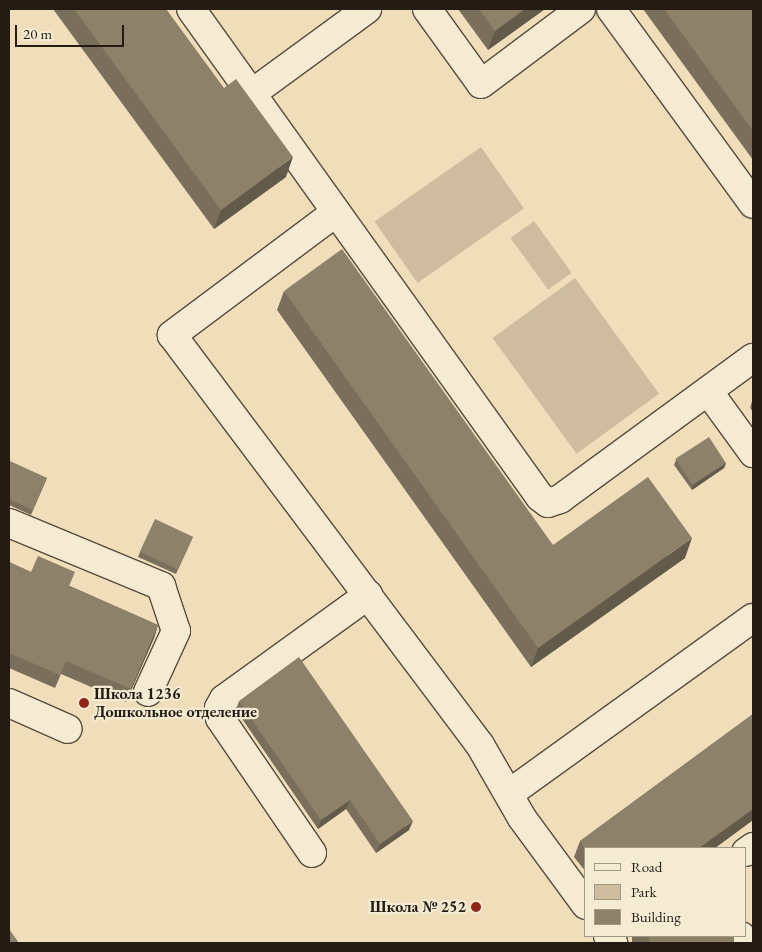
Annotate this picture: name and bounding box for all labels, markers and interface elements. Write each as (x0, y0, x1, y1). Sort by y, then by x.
scale bar (18, 15, 126, 47)
text: 20 m (23, 24, 52, 43)
place label: Школа 1236 Дошкольное отделение (94, 684, 257, 722)
marker: Школа 1236 Дошкольное отделение (78, 697, 90, 709)
legend (584, 847, 747, 937)
text: Road (631, 857, 662, 876)
text: Park (631, 882, 657, 901)
place label: Школа № 252 (370, 897, 466, 917)
marker: Школа № 252 (470, 901, 482, 913)
text: Building (631, 907, 681, 926)

